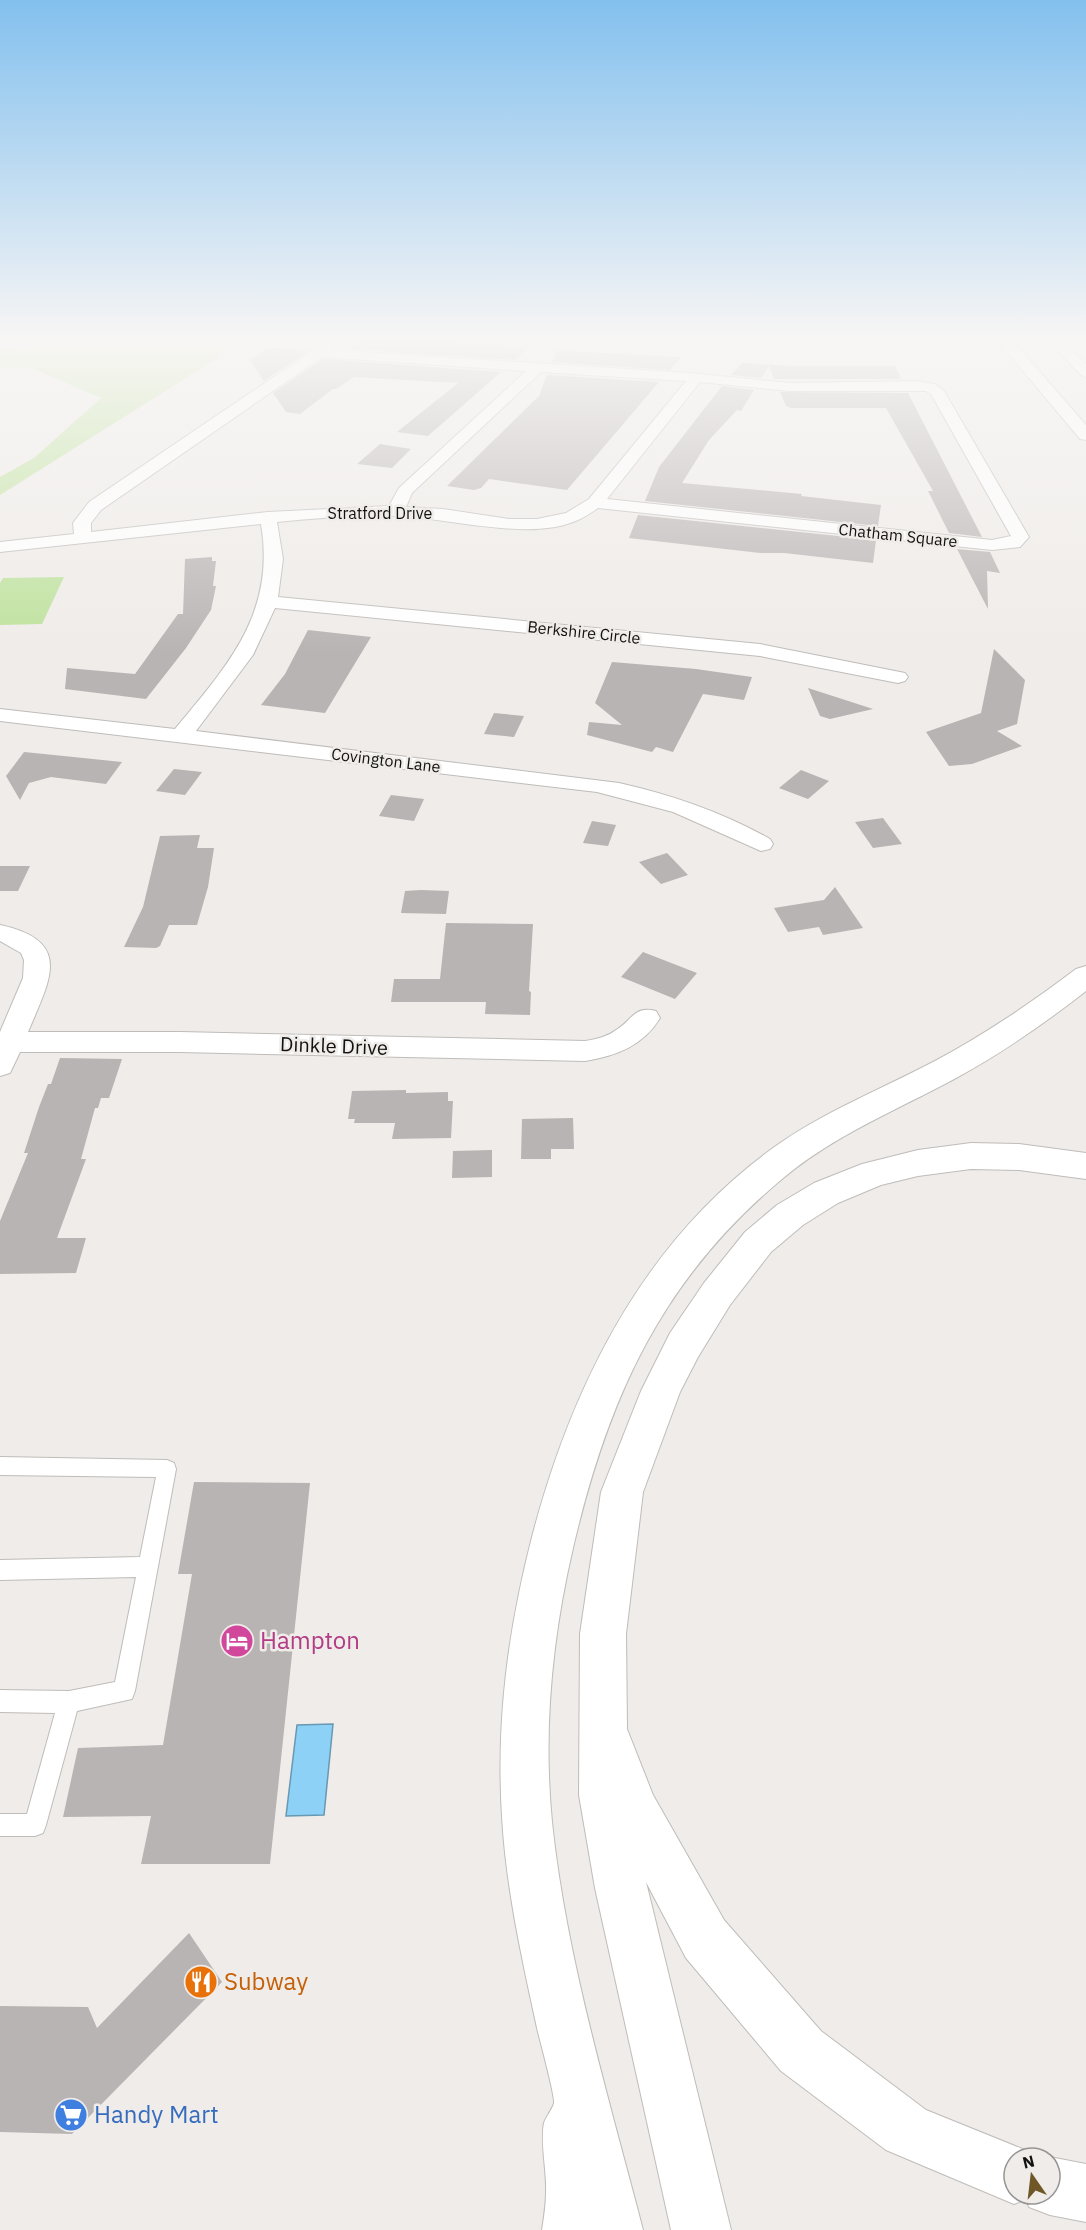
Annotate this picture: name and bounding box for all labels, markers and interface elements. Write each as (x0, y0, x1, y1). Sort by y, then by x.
street label: Stratford Drive (328, 503, 433, 523)
street label: Chatham Square (838, 519, 959, 551)
street label: Berkshire Circle (527, 616, 642, 648)
street label: Covington Lane (330, 743, 442, 777)
street label: Dinkle Drive (280, 1030, 388, 1061)
hotel icon: Hampton (219, 1623, 255, 1659)
place label: Hampton (260, 1624, 360, 1656)
restaurant icon: Subway (183, 1964, 219, 2000)
place label: Subway (224, 1965, 308, 1997)
supermarket icon: Handy Mart (53, 2097, 89, 2133)
place label: Handy Mart (94, 2098, 219, 2130)
north arrow (1002, 2146, 1062, 2206)
text: N (1020, 2150, 1036, 2173)

